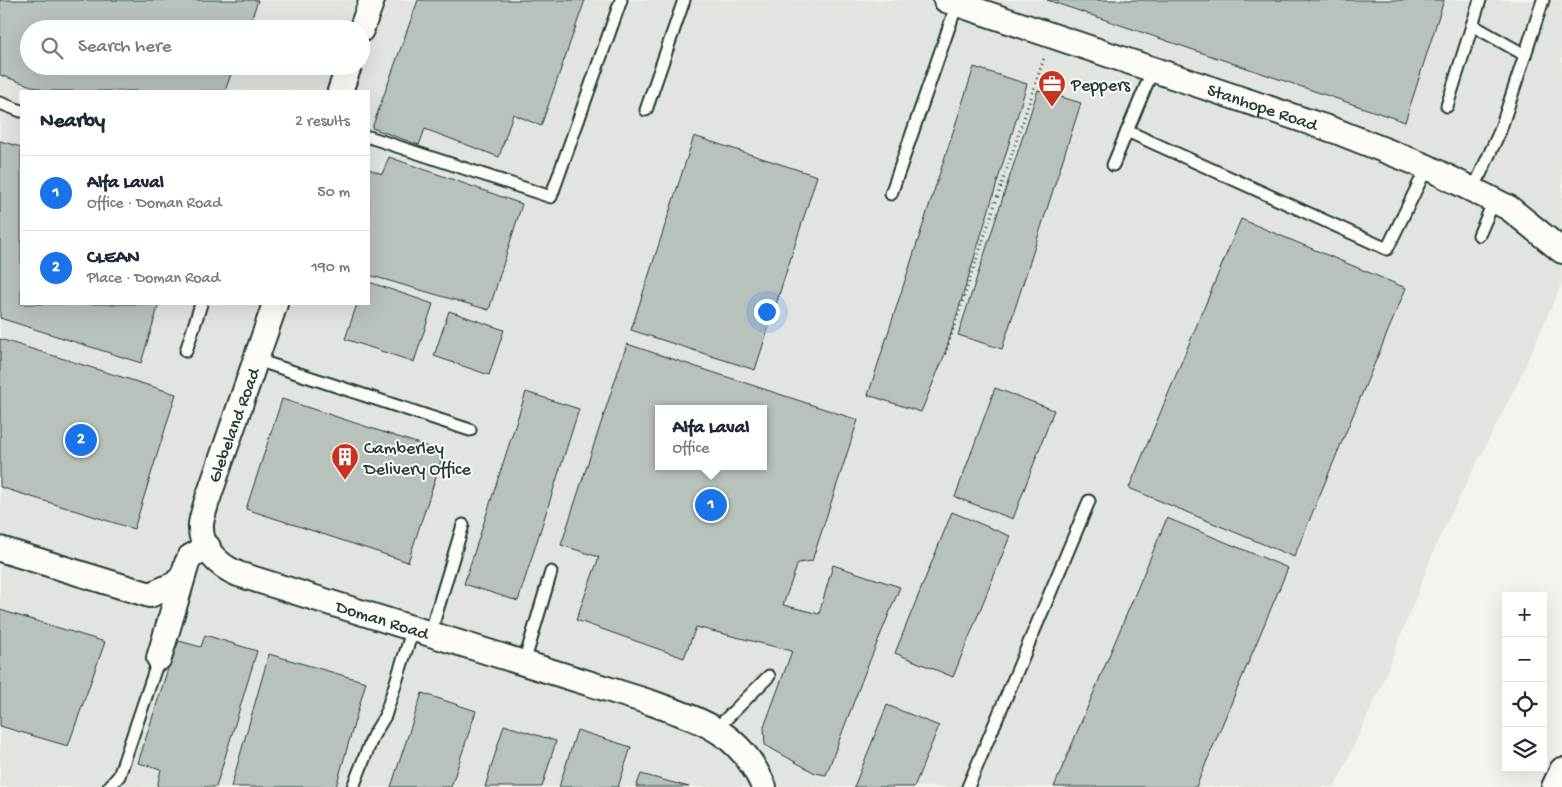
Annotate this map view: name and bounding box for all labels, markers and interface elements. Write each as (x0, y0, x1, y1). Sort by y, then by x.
search box (20, 20, 370, 75)
icon: search (38, 34, 66, 62)
text: Search here (78, 36, 172, 59)
office icon: Peppers (1037, 69, 1067, 108)
place label: Peppers (1070, 76, 1132, 97)
street label: Stanhope Road (1204, 80, 1321, 137)
text: Nearby (40, 110, 105, 135)
text: 2 results (295, 113, 350, 132)
text: Alfa Laval (87, 172, 164, 195)
text: 1 (53, 184, 59, 203)
text: 50 m (317, 184, 350, 203)
text: Office · Doman Road (87, 195, 222, 214)
text: CLEAN (87, 247, 140, 270)
text: 2 (52, 259, 60, 278)
text: 190 m (311, 259, 350, 278)
text: Place · Doman Road (87, 270, 220, 289)
your location (754, 299, 780, 325)
street label: Glebeland Road (205, 365, 266, 486)
popup (655, 405, 767, 470)
text: Alfa Laval (673, 417, 749, 440)
pin: 2 (65, 421, 97, 459)
place label: Camberley Delivery Office (363, 439, 471, 481)
text: Office (673, 440, 709, 459)
building icon: Camberley Delivery Office (330, 442, 360, 481)
pin: 1 (695, 486, 727, 524)
map controls (1502, 592, 1547, 772)
button: + (1502, 592, 1547, 637)
street label: Doman Road (332, 597, 432, 646)
button: − (1502, 637, 1547, 682)
button: locate (1502, 682, 1547, 727)
button: layers (1502, 727, 1547, 772)

